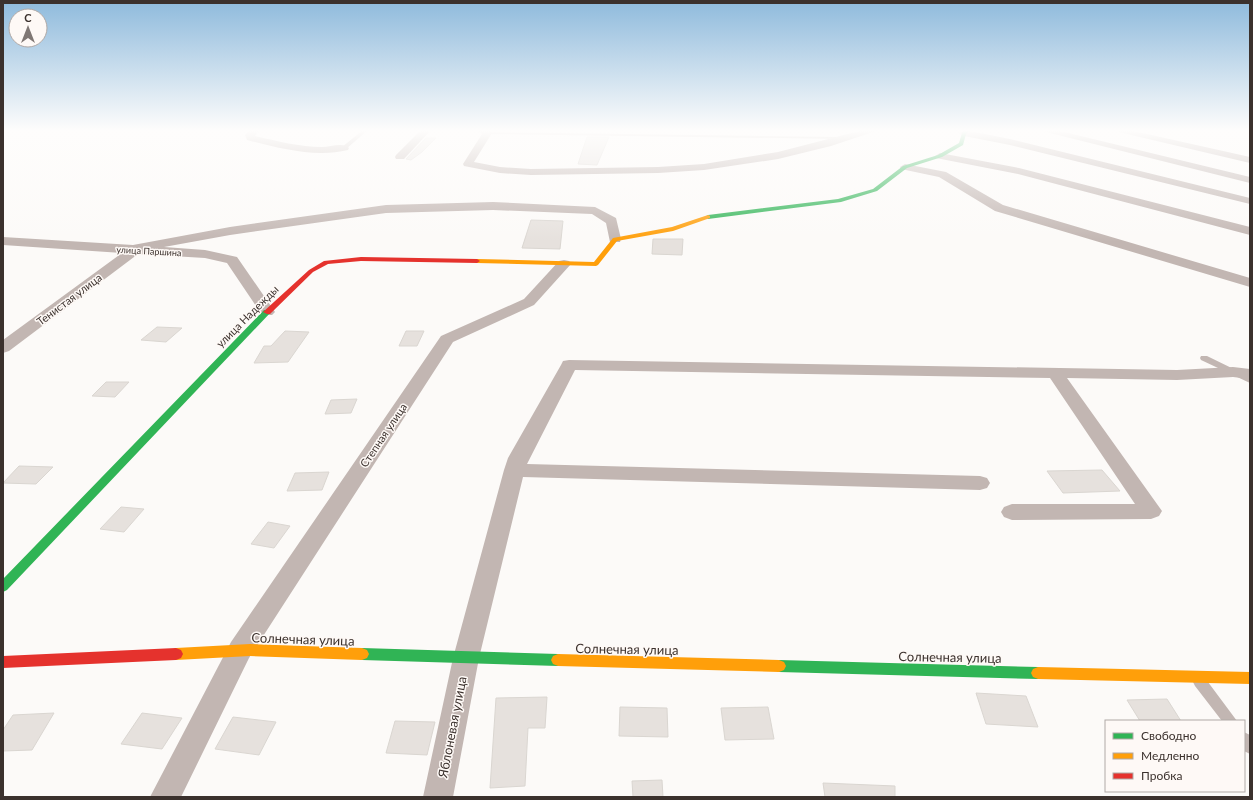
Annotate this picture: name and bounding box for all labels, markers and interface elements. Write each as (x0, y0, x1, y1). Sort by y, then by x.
north arrow (8, 8, 48, 48)
text: С (24, 11, 32, 24)
street label: улица Паршина (116, 244, 182, 258)
street label: Тенистая улица (34, 270, 104, 328)
street label: улица Надежды (213, 282, 281, 350)
street label: Степная улица (357, 401, 409, 469)
street label: Солнечная улица (251, 629, 355, 649)
street label: Солнечная улица (575, 640, 679, 658)
street label: Солнечная улица (898, 648, 1002, 666)
street label: Яблоневая улица (434, 675, 470, 780)
legend (1105, 720, 1245, 792)
text: Свободно (1141, 728, 1197, 743)
text: Медленно (1141, 748, 1200, 763)
text: Пробка (1141, 768, 1182, 783)

